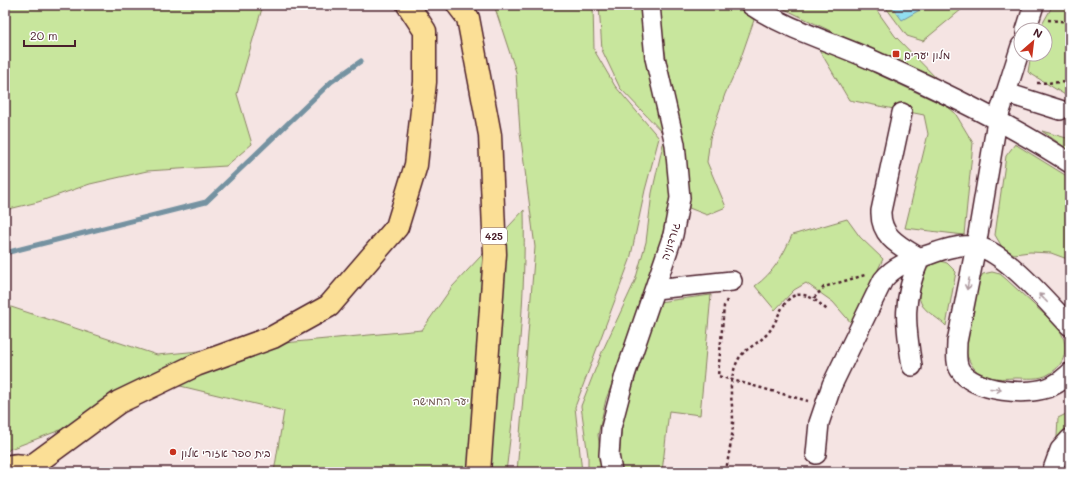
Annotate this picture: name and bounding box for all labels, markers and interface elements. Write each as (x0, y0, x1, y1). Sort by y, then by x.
scale bar (24, 22, 75, 48)
north arrow (1013, 22, 1053, 62)
text: N (1031, 24, 1045, 41)
text: 20 m (30, 27, 58, 43)
place label: מלון יערים (904, 47, 950, 62)
marker: מלון יערים (891, 49, 901, 59)
street label: גורדוניה (657, 220, 683, 262)
road number: 425 (481, 228, 507, 244)
one-way arrow (964, 277, 972, 290)
one-way arrow (1038, 293, 1048, 303)
one-way arrow (989, 386, 1002, 393)
park label: יער החמישה (413, 393, 469, 408)
place label: בית ספר אזורי אלון (181, 445, 270, 460)
marker: בית ספר אזורי אלון (168, 447, 178, 457)

